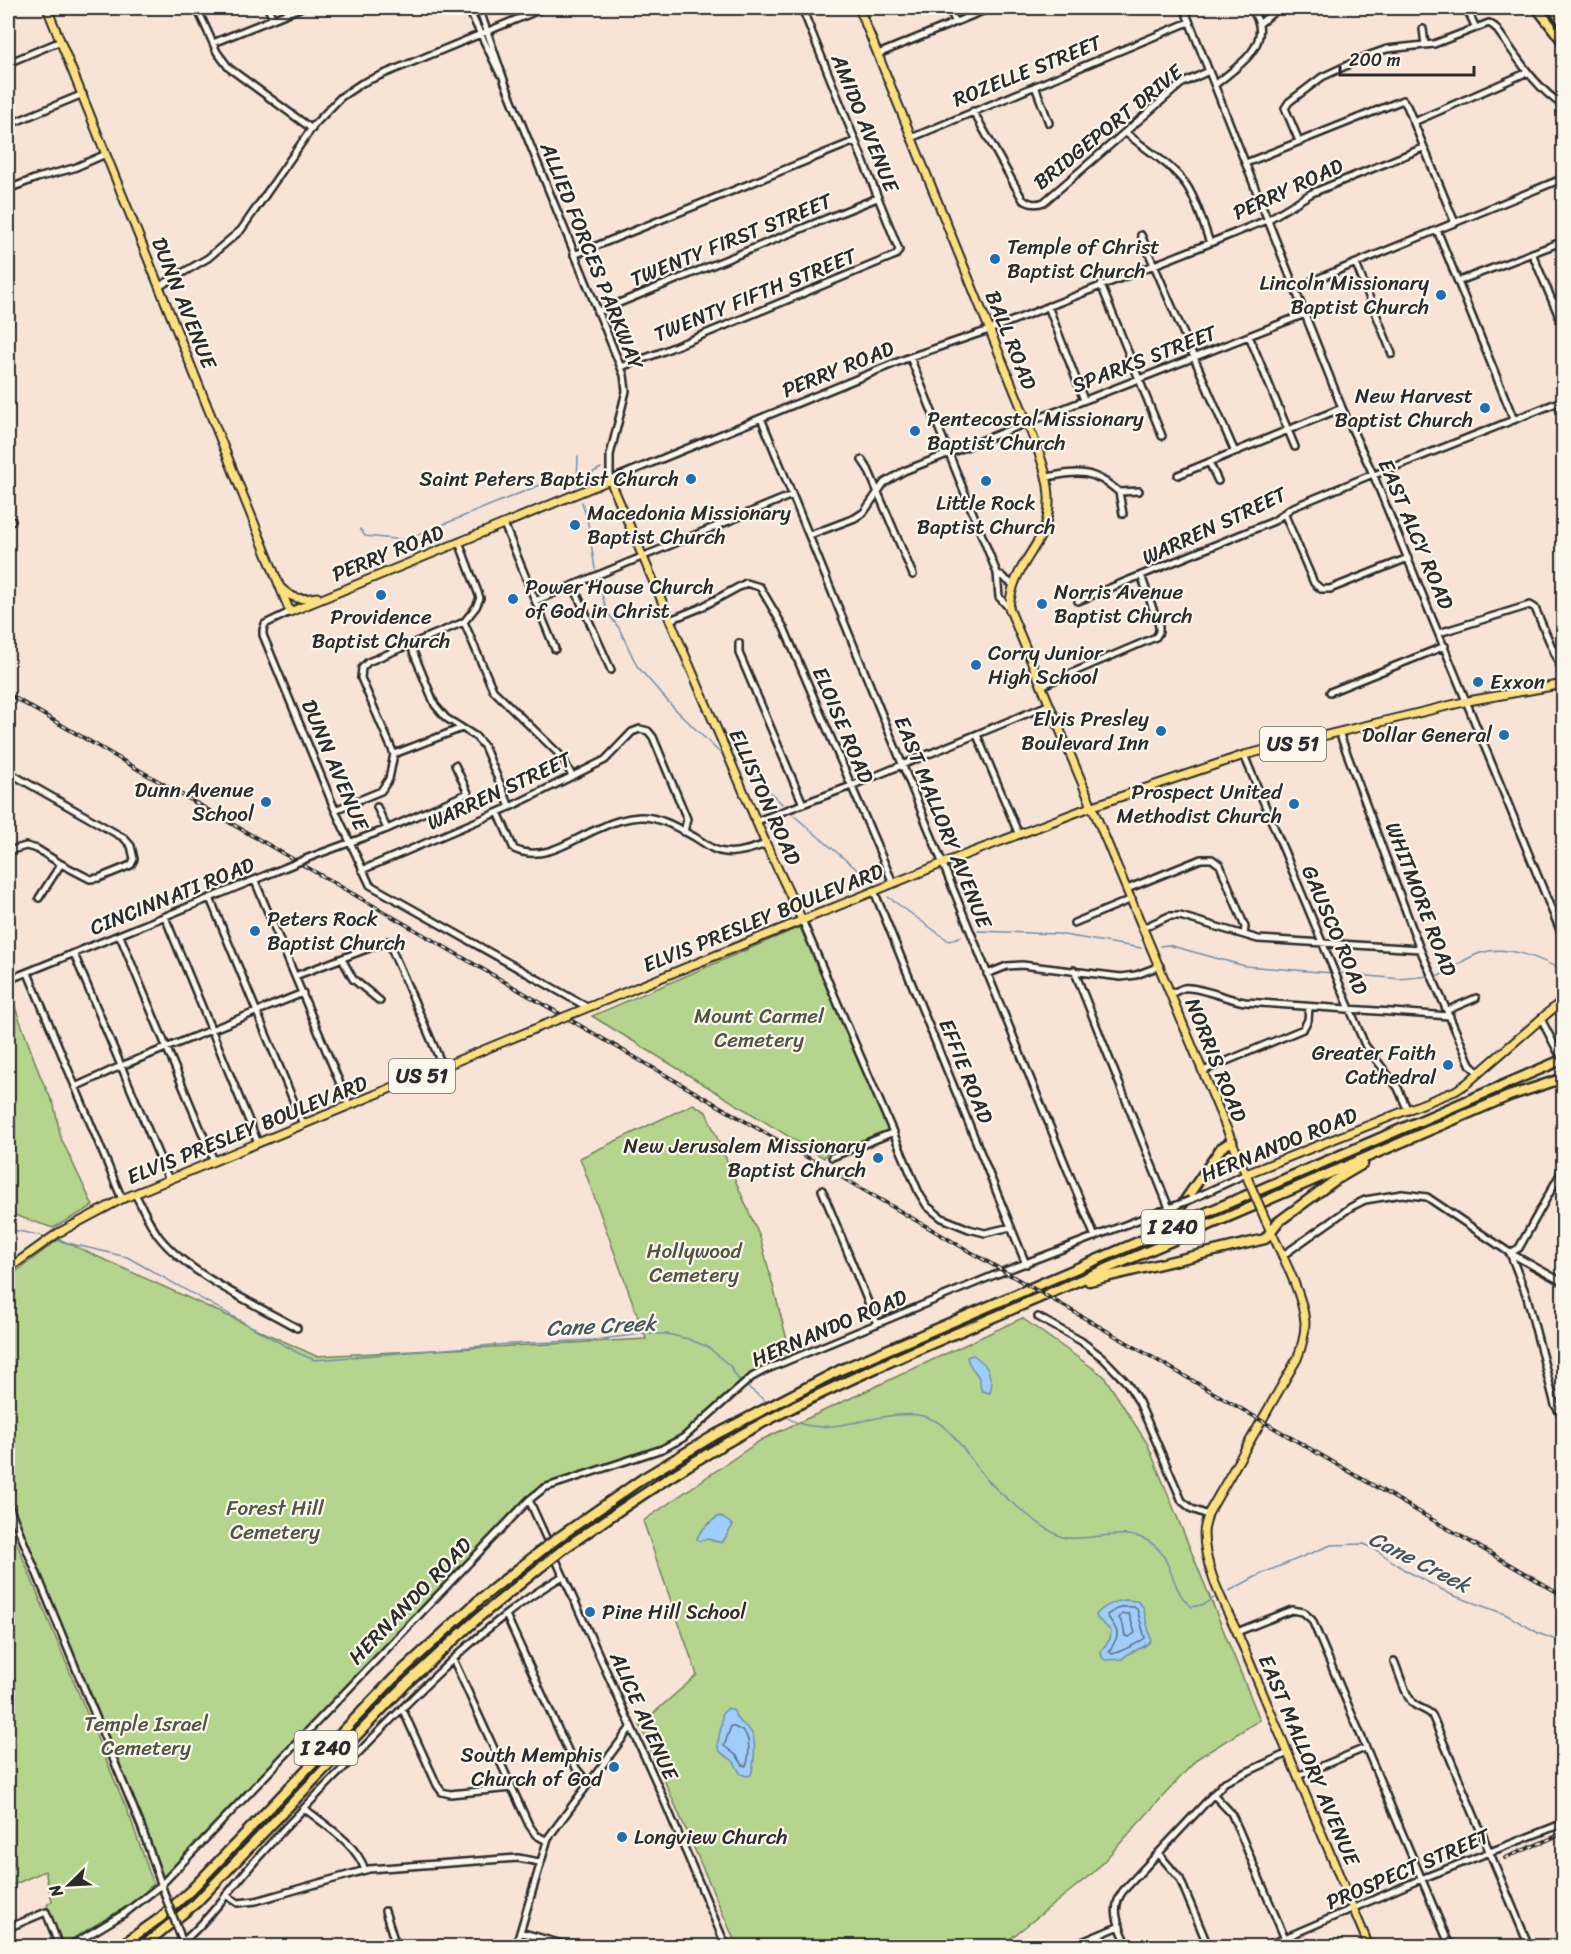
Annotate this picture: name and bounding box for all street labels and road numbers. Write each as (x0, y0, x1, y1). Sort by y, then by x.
street label: ROZELLE STREET (947, 23, 1109, 118)
street label: AMIDO AVENUE (820, 47, 911, 199)
street label: BRIDGEPORT DRIVE (1024, 53, 1193, 200)
street label: ALLIED FORCES PARKWAY (528, 135, 655, 376)
street label: PERRY ROAD (1226, 147, 1350, 231)
street label: TWENTY FIRST STREET (624, 182, 839, 298)
street label: DUNN AVENUE (140, 231, 228, 376)
street label: TWENTY FIFTH STREET (648, 236, 863, 353)
street label: BALL ROAD (974, 284, 1048, 396)
street label: SPARKS STREET (1066, 313, 1224, 404)
street label: PERRY ROAD (776, 329, 900, 409)
street label: EAST ALCY ROAD (1367, 452, 1465, 616)
street label: WARREN STREET (1135, 475, 1294, 576)
street label: PERRY ROAD (326, 513, 450, 593)
street label: ELOISE ROAD (801, 660, 885, 790)
street label: DUNN AVENUE (290, 693, 380, 838)
street label: EAST MALLORY AVENUE (883, 710, 1004, 935)
street label: ELLISTON ROAD (718, 722, 812, 872)
road number: US 51 (1260, 727, 1326, 761)
street label: WARREN STREET (420, 740, 579, 841)
street label: WHITMORE ROAD (1374, 816, 1468, 982)
street label: CINCINNATI ROAD (84, 845, 261, 946)
street label: ELVIS PRESLEY BOULEVARD (637, 852, 890, 984)
street label: GAUSCO ROAD (1291, 859, 1380, 1001)
street label: NORRIS ROAD (1174, 992, 1258, 1128)
street label: EFFIE ROAD (928, 1013, 1004, 1130)
road number: US 51 (389, 1059, 455, 1093)
street label: ELVIS PRESLEY BOULEVARD (121, 1064, 374, 1196)
street label: HERNANDO ROAD (1195, 1096, 1364, 1194)
road number: I 240 (1142, 1210, 1204, 1244)
street label: HERNANDO ROAD (745, 1278, 913, 1378)
street label: HERNANDO ROAD (339, 1528, 482, 1674)
street label: ALICE AVENUE (598, 1645, 690, 1788)
street label: EAST MALLORY AVENUE (1247, 1648, 1371, 1873)
road number: I 240 (294, 1731, 358, 1765)
street label: PROSPECT STREET (1320, 1817, 1497, 1921)

